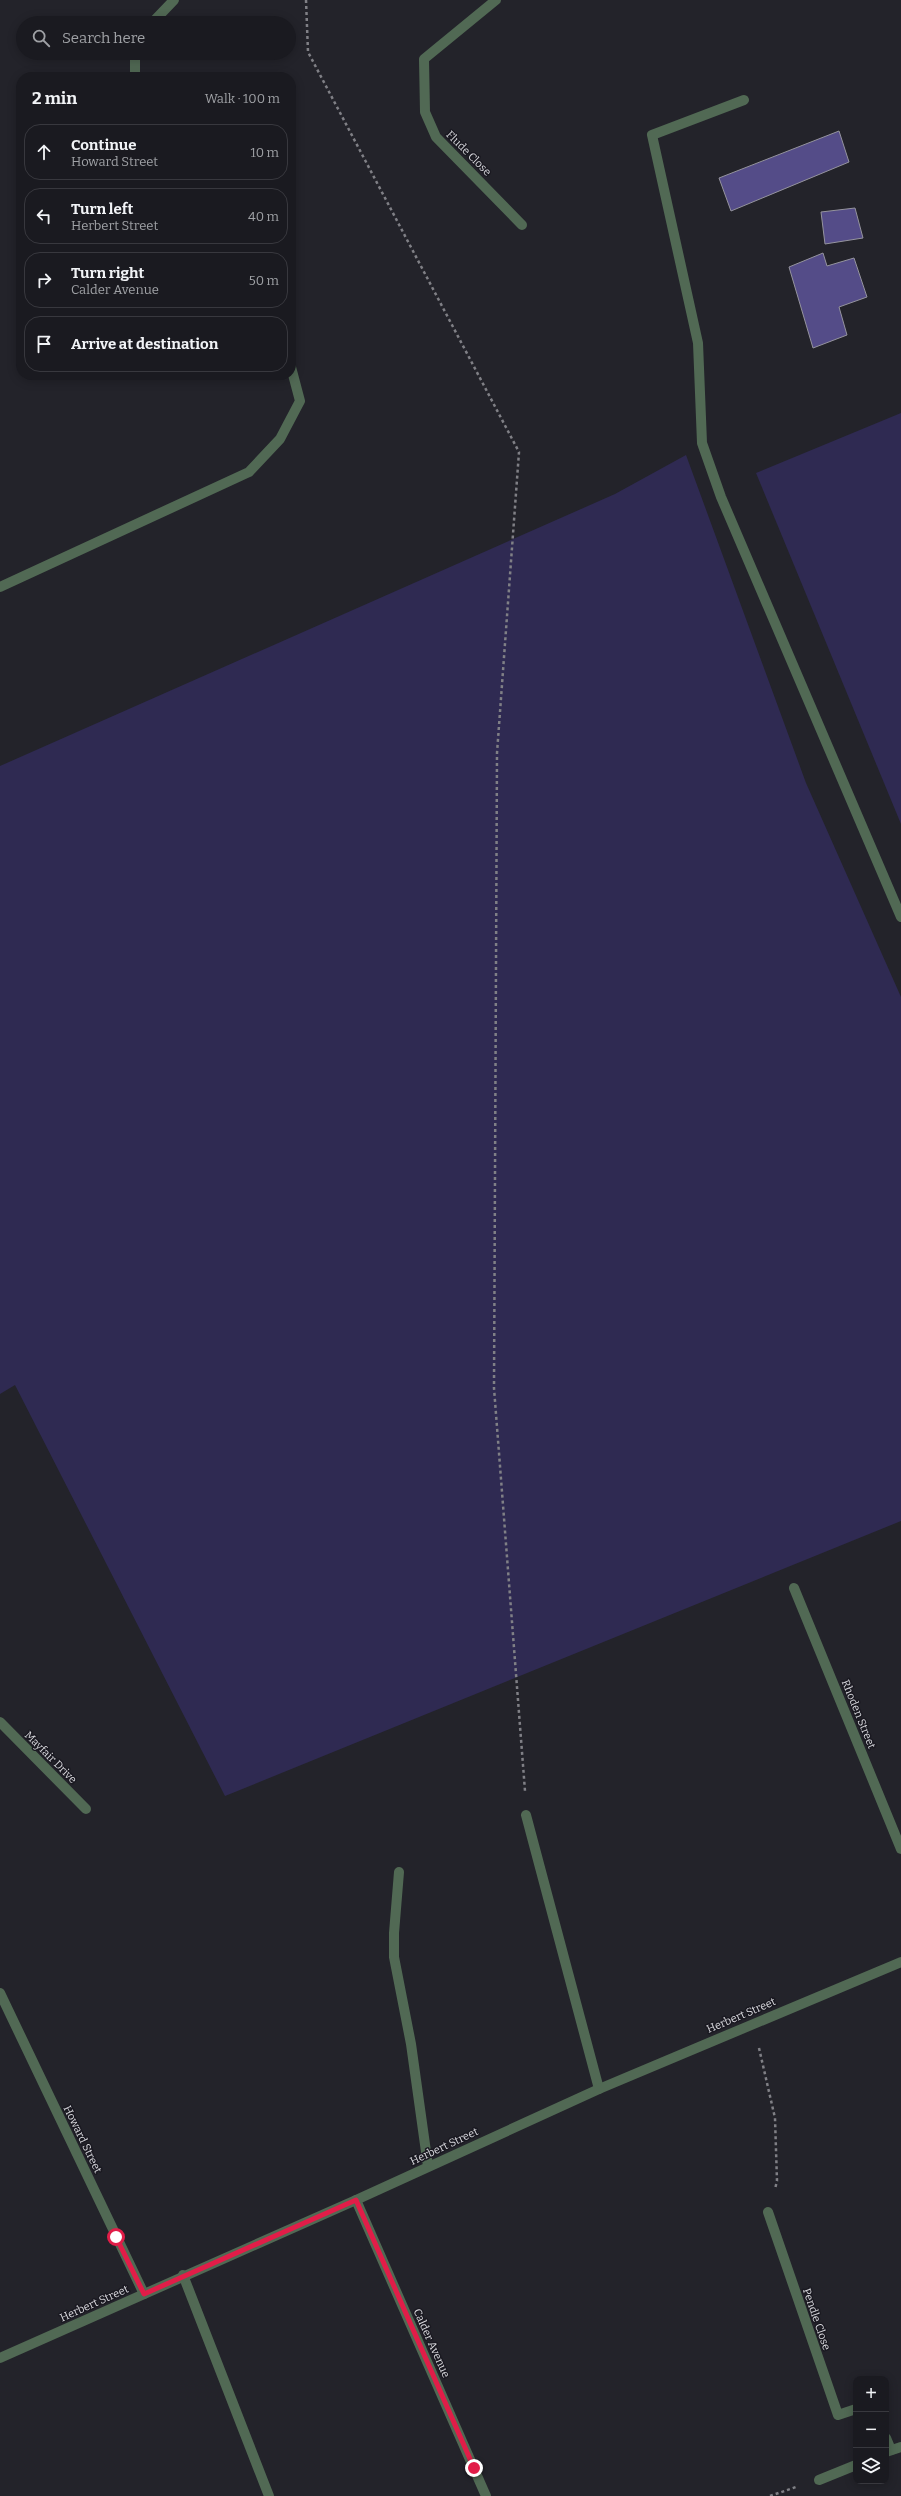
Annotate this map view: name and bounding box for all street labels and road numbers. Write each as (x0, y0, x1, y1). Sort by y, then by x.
street label: Flude Close (443, 128, 494, 179)
street label: Rhoden Street (839, 1678, 878, 1751)
street label: Mayfair Drive (22, 1729, 79, 1786)
street label: Herbert Street (705, 1995, 778, 2036)
street label: Howard Street (61, 2103, 105, 2175)
street label: Herbert Street (408, 2125, 480, 2168)
street label: Herbert Street (58, 2283, 131, 2324)
street label: Pendle Close (800, 2286, 833, 2352)
street label: Calder Avenue (410, 2307, 453, 2380)

